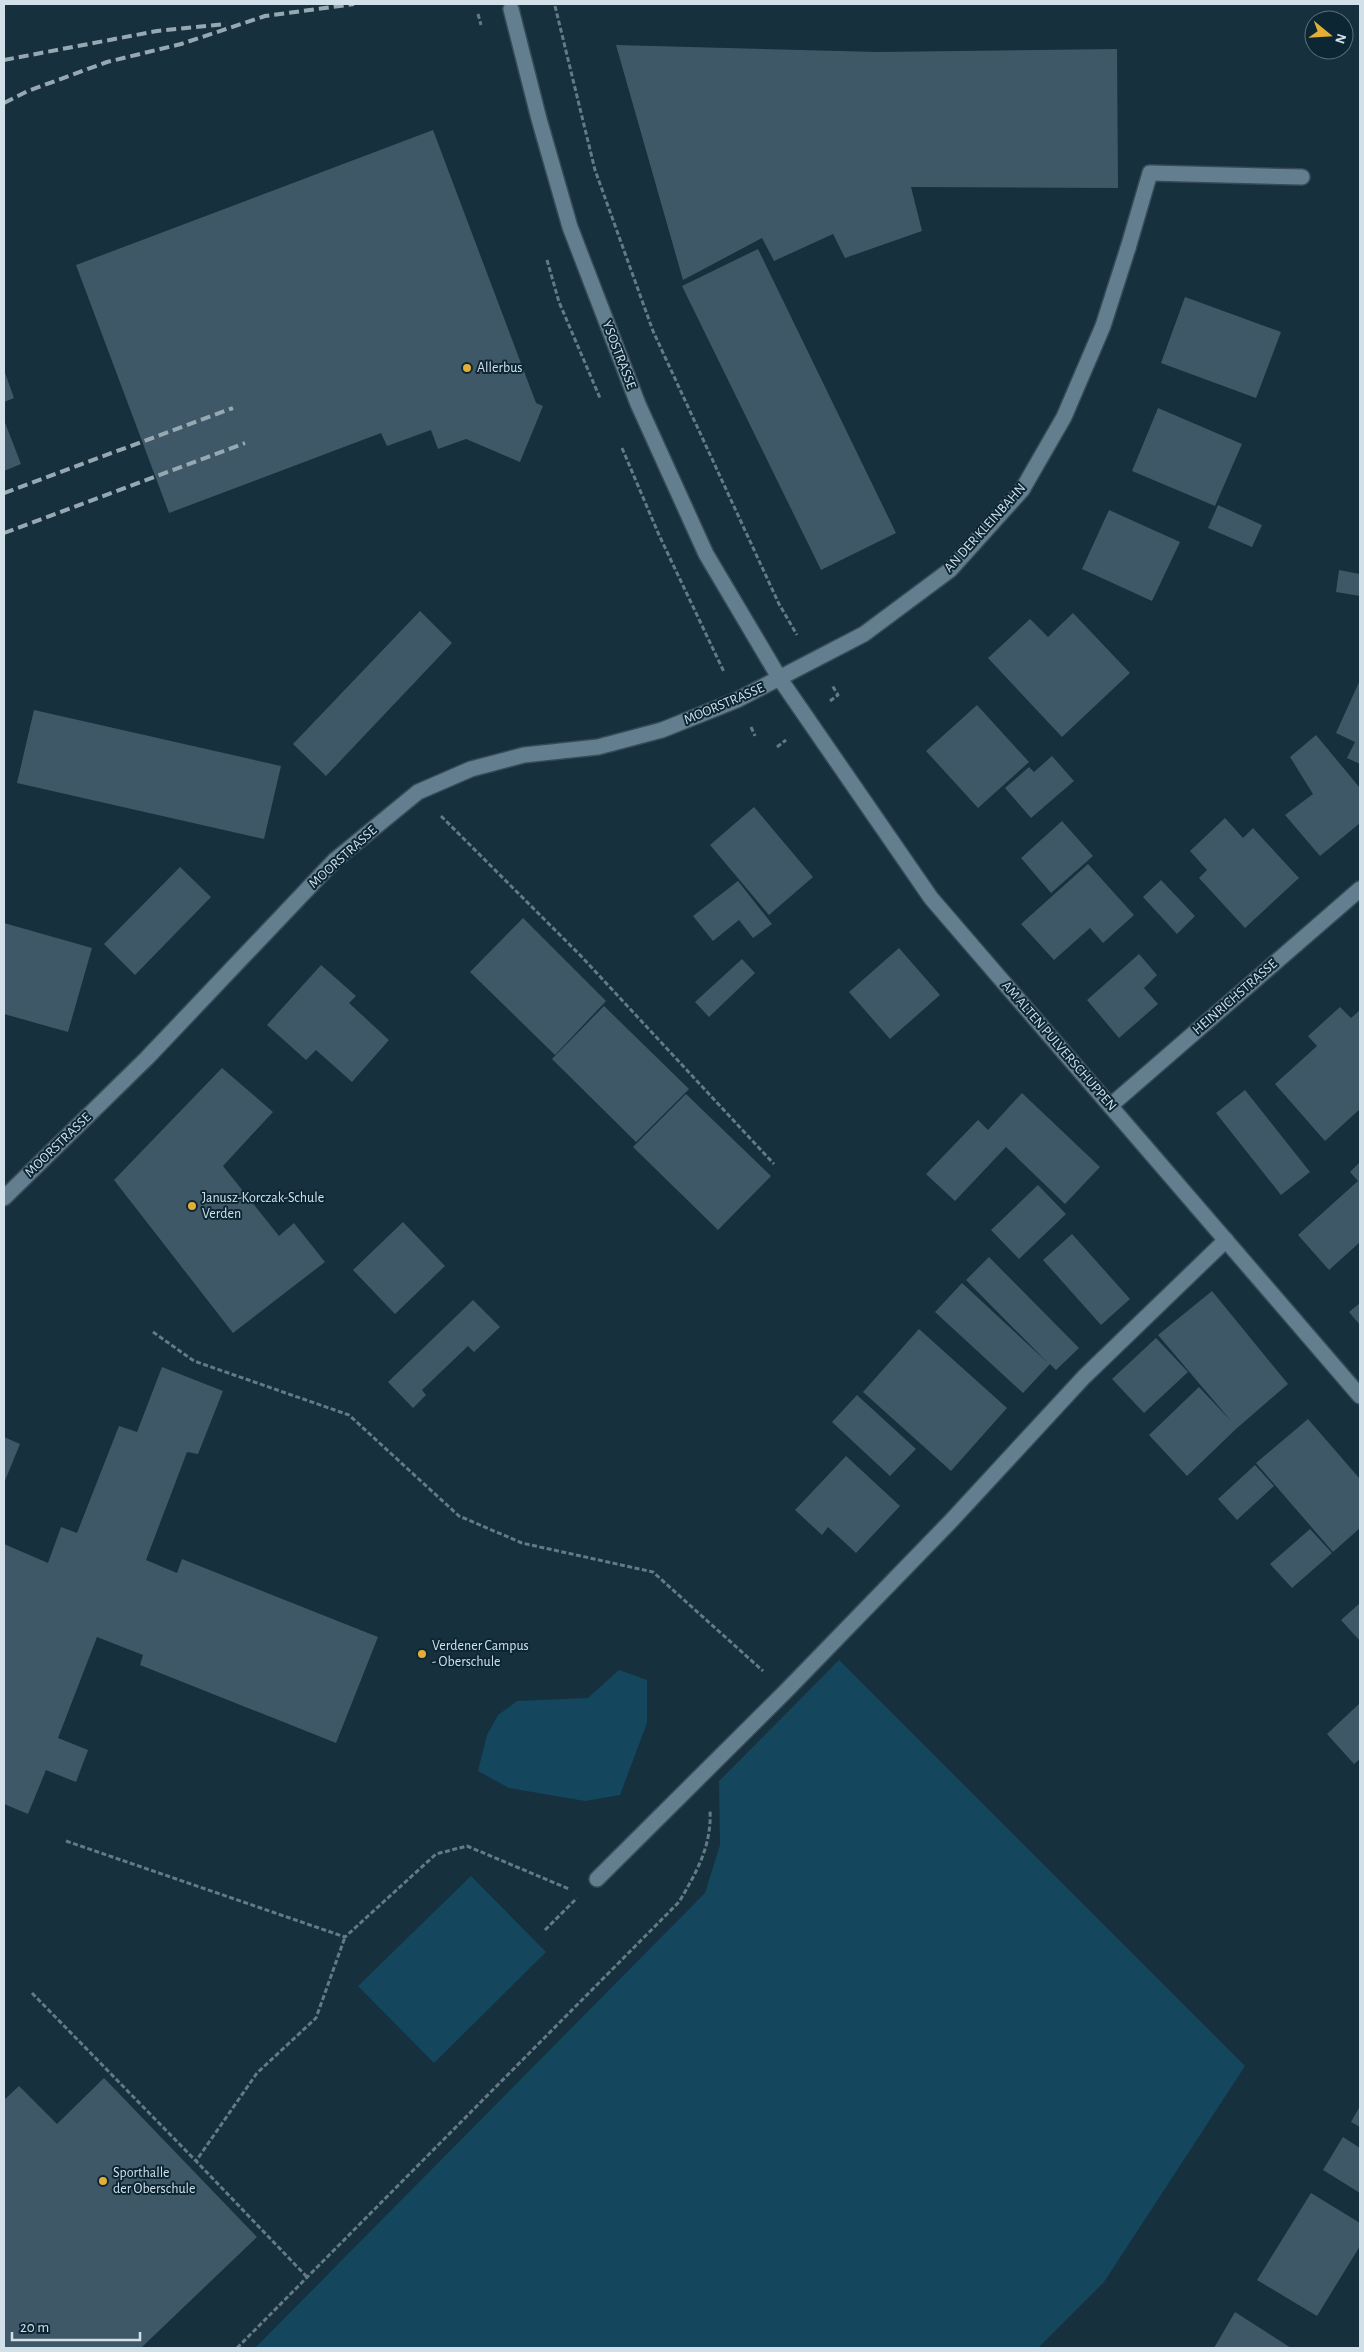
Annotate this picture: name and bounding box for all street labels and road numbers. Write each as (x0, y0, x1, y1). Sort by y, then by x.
street label: YSOSTRASSE (600, 319, 639, 391)
street label: AN DER KLEINBAHN (942, 481, 1028, 575)
street label: MOORSTRASSE (682, 681, 766, 727)
street label: MOORSTRASSE (306, 823, 380, 891)
street label: HEINRICHSTRASSE (1190, 957, 1280, 1037)
street label: AM ALTEN PULVERSCHUPPEN (999, 978, 1119, 1114)
street label: MOORSTRASSE (22, 1110, 94, 1180)

